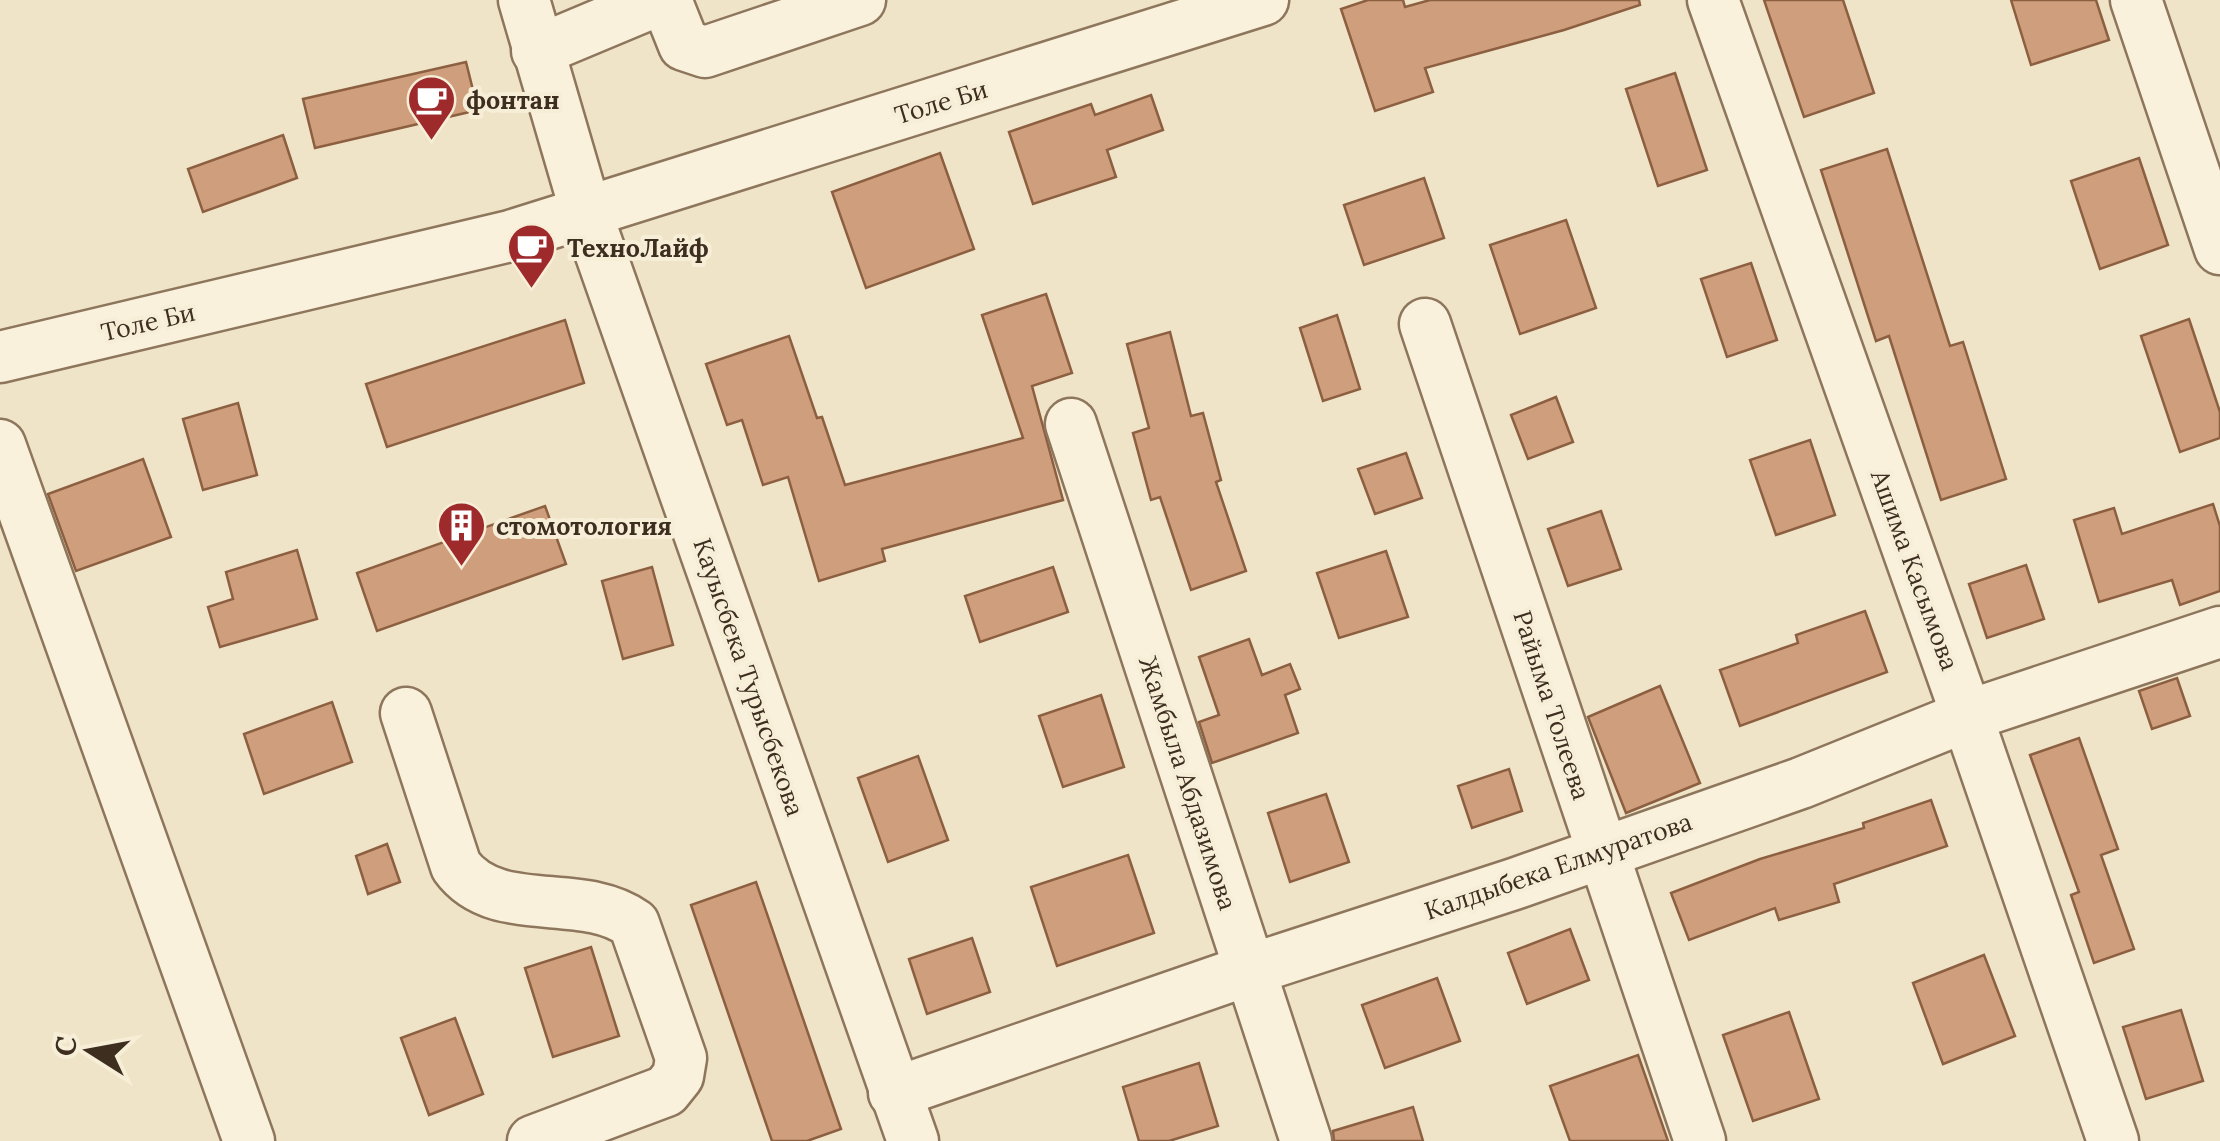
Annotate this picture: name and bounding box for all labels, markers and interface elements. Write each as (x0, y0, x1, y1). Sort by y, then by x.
street label: Толе Би (891, 73, 991, 131)
cafe icon: фонтан (405, 74, 457, 142)
place label: фонтан (466, 84, 560, 116)
cafe icon: ТехноЛайф (506, 222, 558, 290)
place label: ТехноЛайф (567, 232, 709, 264)
street label: Толе Би (98, 296, 198, 348)
street label: Ашима Касымова (1864, 465, 1966, 675)
building icon: стомотология (435, 500, 487, 568)
place label: стомотология (496, 510, 672, 542)
street label: Кауысбека Турысбекова (686, 534, 812, 820)
street label: Райыма Толеева (1506, 606, 1598, 804)
street label: Жамбыла Абдазимова (1132, 652, 1244, 914)
street label: Калдыбека Елмуратова (1420, 805, 1696, 927)
north arrow (40, 1001, 140, 1101)
text: С (46, 1033, 85, 1059)

